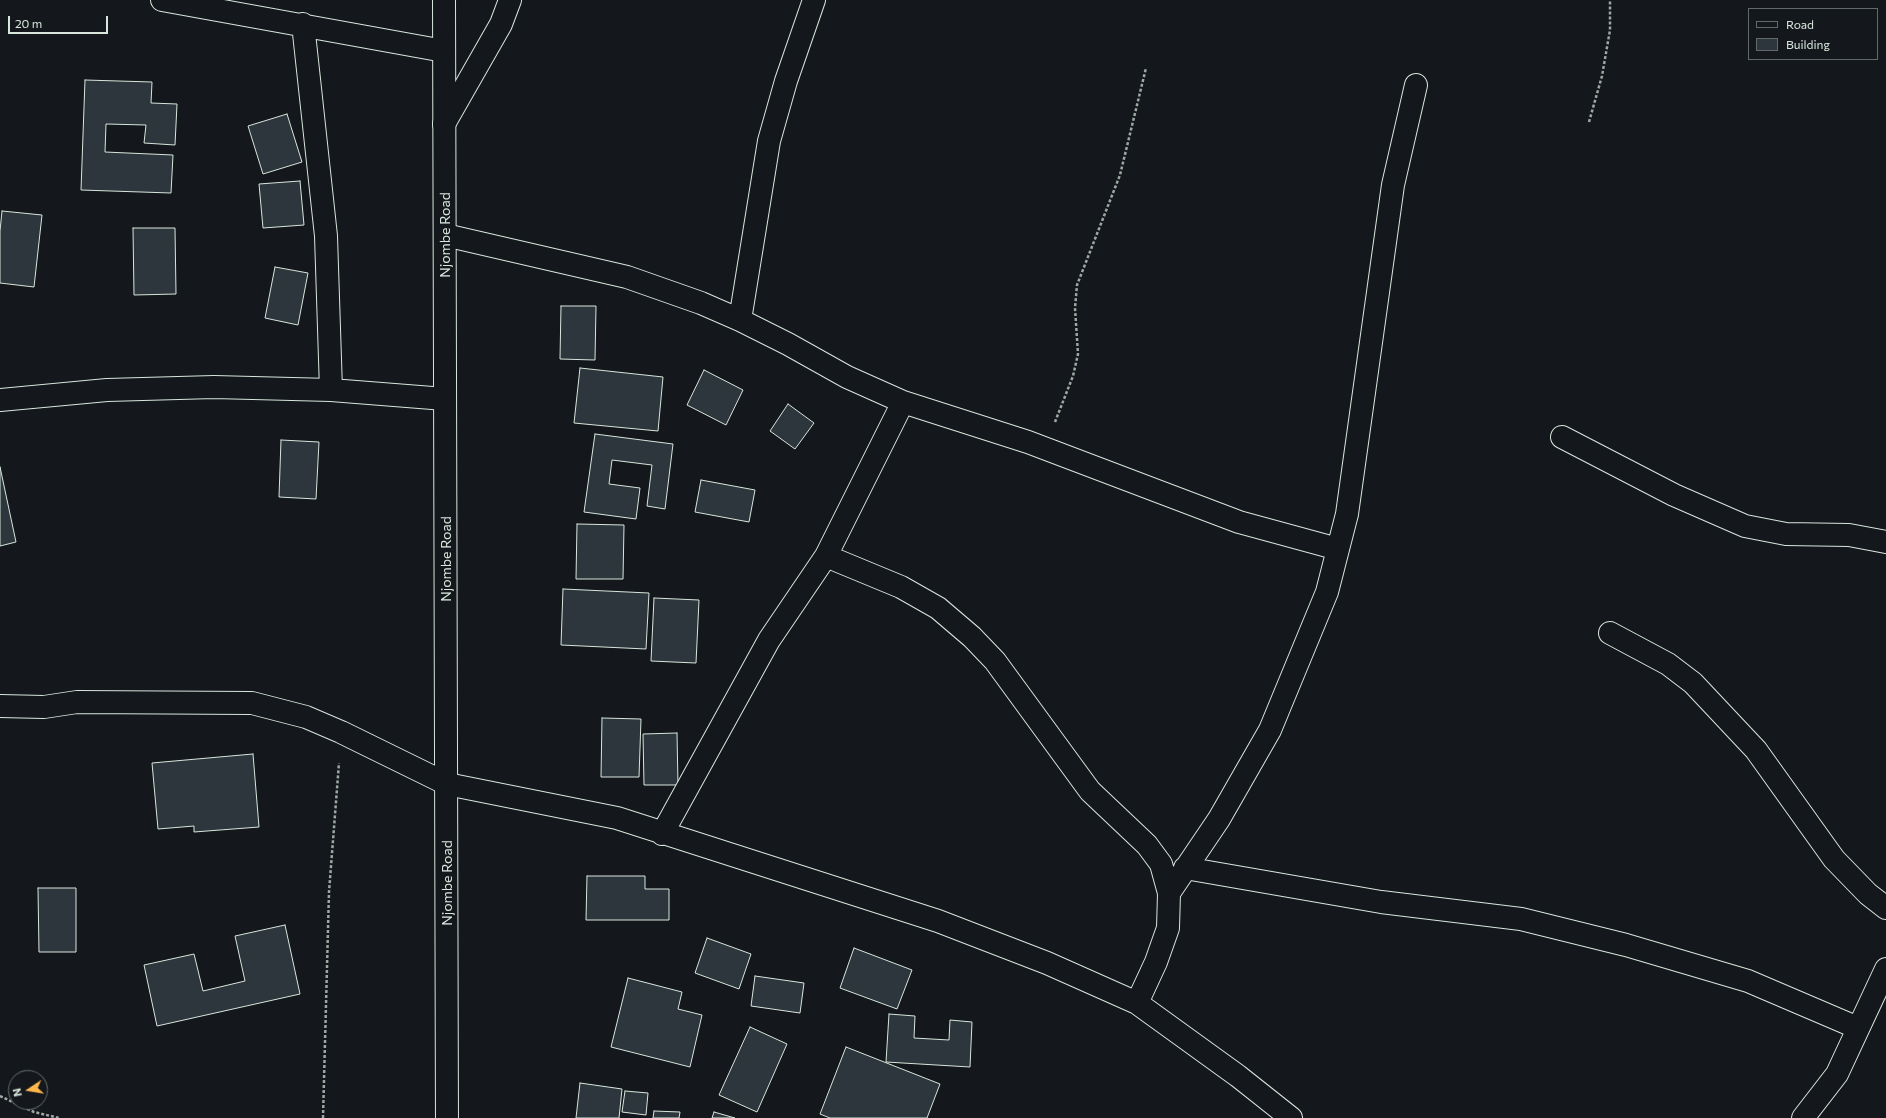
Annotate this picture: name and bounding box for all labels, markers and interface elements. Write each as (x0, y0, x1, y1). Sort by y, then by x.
scale bar (10, 8, 110, 34)
legend (1748, 8, 1878, 60)
text: 20 m (15, 16, 42, 30)
text: Road (1786, 17, 1814, 31)
text: Building (1786, 37, 1830, 51)
street label: Njombe Road (437, 192, 453, 278)
street label: Njombe Road (438, 516, 454, 602)
street label: Njombe Road (439, 840, 455, 926)
north arrow (8, 1070, 48, 1110)
text: N (10, 1087, 24, 1098)

